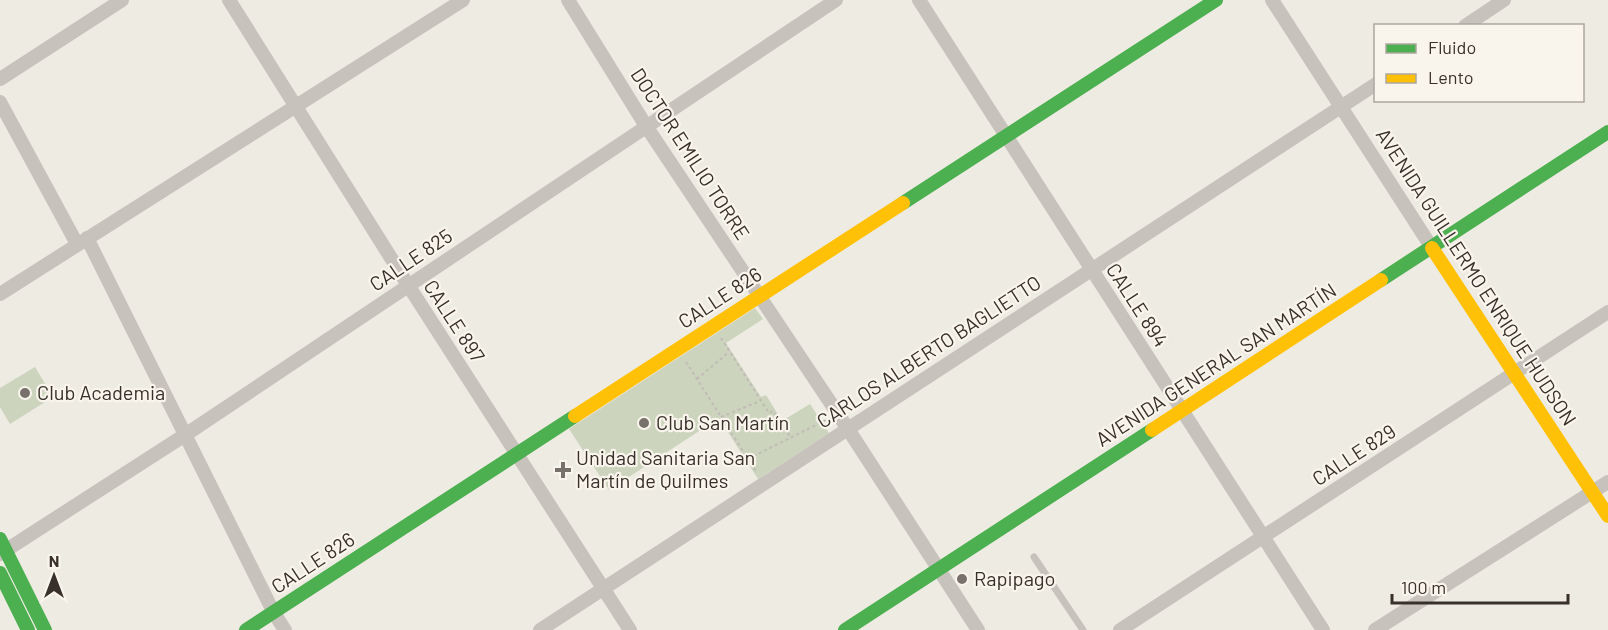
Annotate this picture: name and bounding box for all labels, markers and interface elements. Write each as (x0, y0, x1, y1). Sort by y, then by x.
legend (1374, 24, 1584, 102)
text: Fluido (1428, 36, 1476, 58)
street label: DOCTOR EMILIO TORRE (626, 63, 755, 244)
text: Lento (1428, 66, 1474, 88)
street label: AVENIDA GUILLERMO ENRIQUE HUDSON (1372, 123, 1582, 430)
street label: CALLE 825 (365, 223, 456, 296)
street label: CALLE 894 (1102, 258, 1174, 351)
street label: CALLE 826 (673, 261, 766, 333)
street label: CARLOS ALBERTO BAGLIETTO (812, 270, 1045, 433)
street label: CALLE 897 (419, 275, 491, 367)
street label: AVENIDA GENERAL SAN MARTÍN (1091, 277, 1340, 451)
place label: Club Academia (37, 380, 165, 404)
marker: Club Academia (18, 386, 32, 400)
place label: Club San Martín (656, 410, 789, 434)
marker: Club San Martín (637, 416, 651, 430)
street label: CALLE 829 (1307, 418, 1400, 490)
place label: Unidad Sanitaria San Martín de Quilmes (576, 445, 755, 492)
marker: Unidad Sanitaria San Martín de Quilmes (554, 461, 572, 479)
street label: CALLE 826 (266, 526, 359, 598)
north arrow (24, 546, 84, 606)
text: N (49, 551, 59, 570)
place label: Rapipago (974, 566, 1055, 590)
scale bar (1392, 567, 1568, 605)
marker: Rapipago (955, 572, 969, 586)
text: 100 m (1401, 576, 1446, 598)

